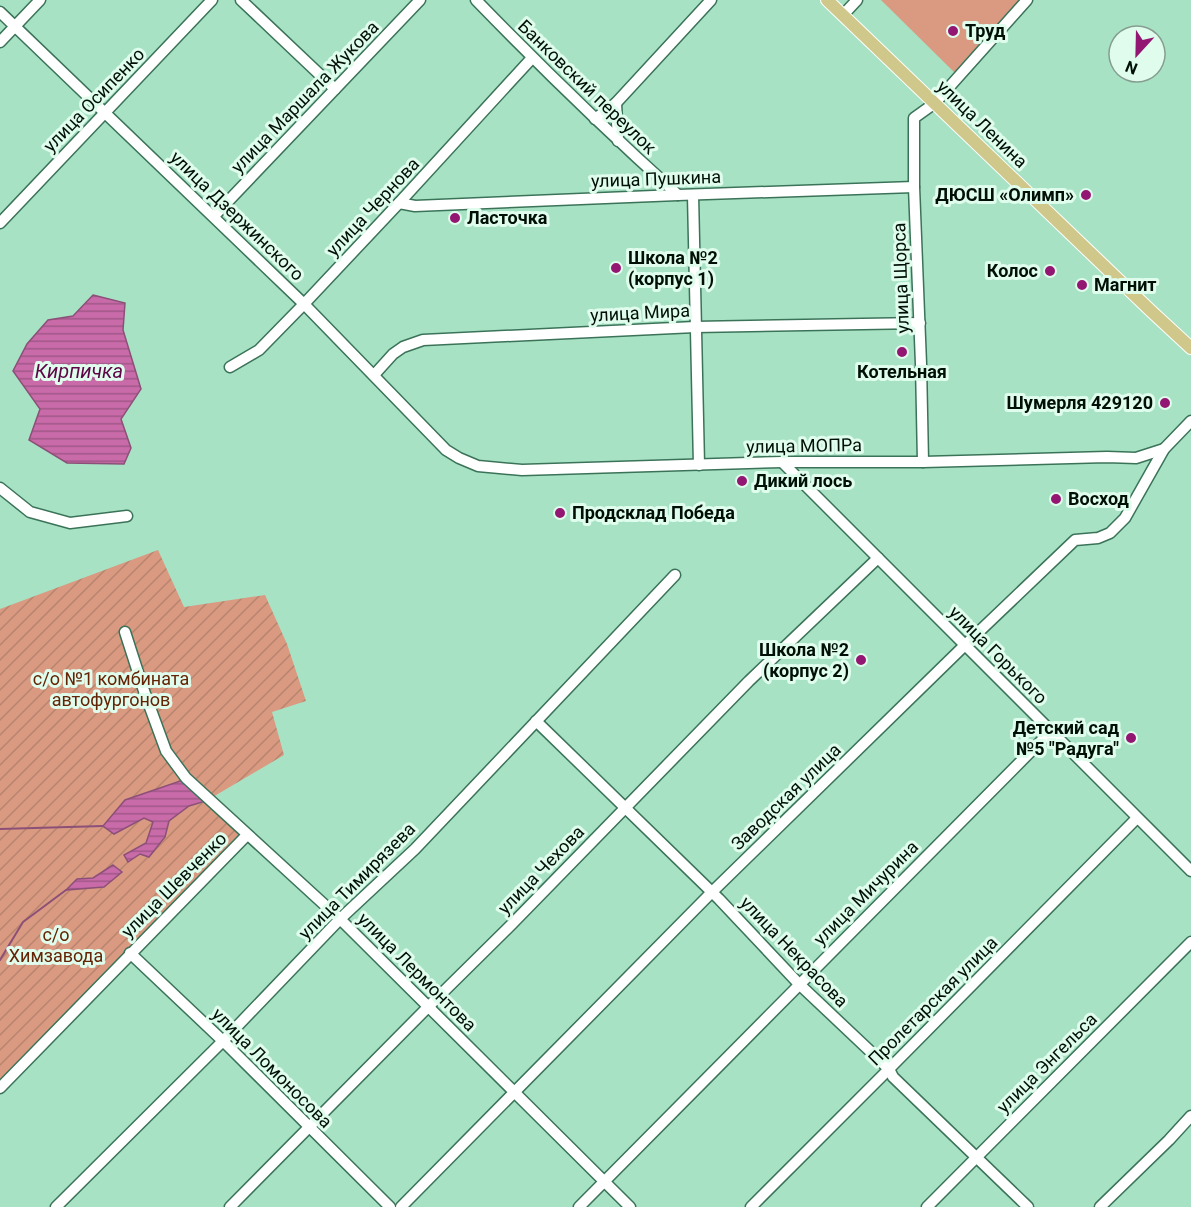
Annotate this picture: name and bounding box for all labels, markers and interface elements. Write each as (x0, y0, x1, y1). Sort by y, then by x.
street label: Банковский переулок (514, 15, 661, 158)
street label: улица Маршала Жукова (227, 16, 383, 177)
place label: Труд (965, 20, 1006, 41)
marker: Труд (946, 24, 960, 38)
north arrow (1107, 24, 1167, 84)
street label: улица Осипенко (39, 43, 149, 156)
text: N (1123, 57, 1140, 78)
street label: улица Ленина (933, 75, 1032, 172)
street label: улица Дзержинского (166, 146, 308, 285)
street label: улица Чернова (322, 153, 423, 260)
street label: улица Пушкина (591, 166, 721, 191)
place label: ДЮСШ «Олимп» (935, 184, 1074, 205)
marker: ДЮСШ «Олимп» (1079, 188, 1093, 202)
place label: Ласточка (467, 207, 548, 228)
marker: Ласточка (448, 211, 462, 225)
street label: улица Щорса (888, 222, 913, 334)
place label: Школа №2 (корпус 1) (628, 247, 718, 290)
place label: Колос (987, 260, 1038, 281)
marker: Школа №2 (корпус 1) (609, 261, 623, 275)
marker: Колос (1043, 264, 1057, 278)
place label: Магнит (1094, 274, 1157, 295)
marker: Магнит (1075, 278, 1089, 292)
street label: улица Мира (590, 299, 690, 326)
marker: Котельная (895, 345, 909, 359)
water label: Кирпичка (35, 359, 123, 383)
place label: Котельная (857, 361, 947, 382)
place label: Шумерля 429120 (1007, 392, 1153, 413)
marker: Шумерля 429120 (1158, 396, 1172, 410)
street label: улица МОПРа (746, 434, 862, 457)
place label: Дикий лось (754, 470, 852, 491)
marker: Дикий лось (735, 474, 749, 488)
place label: Восход (1068, 488, 1129, 509)
marker: Восход (1049, 492, 1063, 506)
place label: Продсклад Победа (572, 502, 735, 523)
marker: Продсклад Победа (553, 506, 567, 520)
street label: улица Горького (945, 601, 1052, 708)
place label: Школа №2 (корпус 2) (759, 639, 849, 682)
marker: Школа №2 (корпус 2) (854, 653, 868, 667)
park label: с/о №1 комбината автофургонов (33, 668, 189, 710)
place label: Детский сад №5 "Радуга" (1013, 717, 1120, 759)
marker: Детский сад №5 "Радуга" (1124, 731, 1138, 745)
street label: Заводская улица (727, 739, 845, 854)
street label: улица Тимирязева (294, 818, 419, 943)
street label: улица Чехова (493, 821, 588, 918)
street label: улица Шевченко (117, 828, 231, 942)
street label: улица Мичурина (809, 836, 922, 949)
street label: улица Некрасова (736, 892, 853, 1011)
street label: улица Лермонтова (354, 908, 481, 1035)
park label: с/о Химзавода (9, 924, 103, 966)
street label: Пролетарская улица (864, 932, 1002, 1070)
street label: улица Ломоносова (208, 1003, 337, 1132)
street label: улица Энгельса (992, 1008, 1101, 1117)

